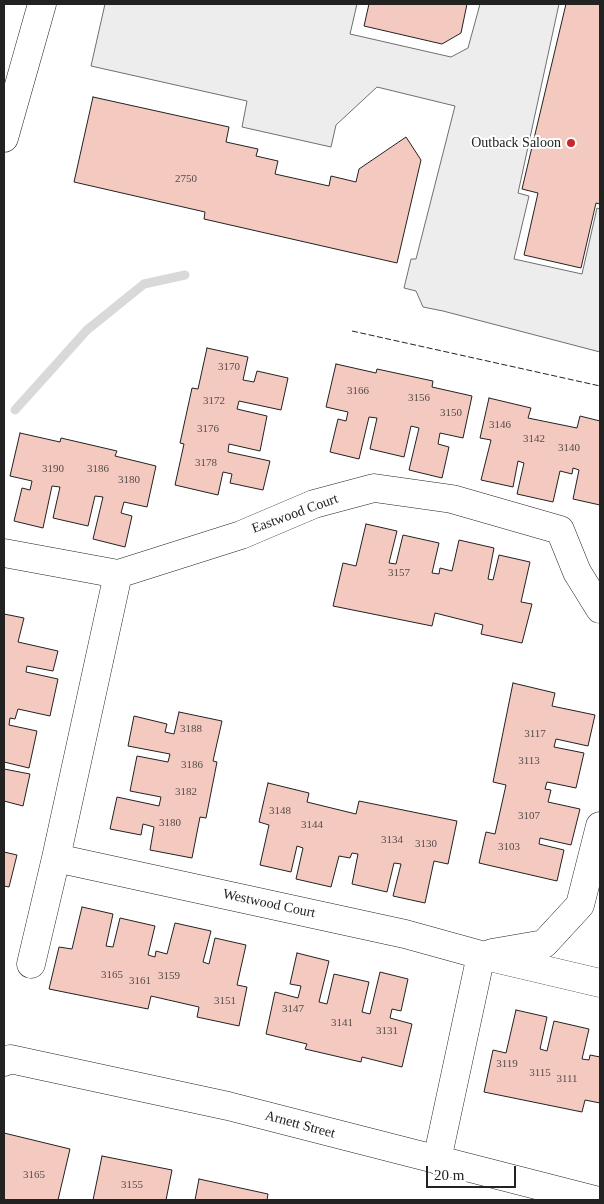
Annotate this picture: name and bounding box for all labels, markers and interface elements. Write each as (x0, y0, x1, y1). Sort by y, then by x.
place label: Outback Saloon (471, 135, 561, 151)
marker: Outback Saloon (565, 137, 577, 149)
house number: 2750 (175, 172, 197, 186)
house number: 3170 (218, 360, 240, 374)
house number: 3166 (347, 384, 369, 398)
house number: 3156 (408, 391, 430, 405)
house number: 3172 (203, 394, 225, 408)
house number: 3150 (440, 406, 462, 420)
house number: 3146 (489, 418, 511, 432)
house number: 3176 (197, 422, 219, 436)
house number: 3142 (523, 432, 545, 446)
house number: 3140 (558, 441, 580, 455)
house number: 3178 (195, 456, 217, 470)
house number: 3190 (42, 462, 64, 476)
house number: 3186 (87, 462, 109, 476)
house number: 3180 (118, 473, 140, 487)
street label: Eastwood Court (250, 491, 340, 537)
house number: 3157 (388, 566, 410, 580)
house number: 3188 (180, 722, 202, 736)
house number: 3117 (524, 727, 546, 741)
house number: 3113 (518, 754, 540, 768)
house number: 3186 (181, 758, 203, 772)
house number: 3182 (175, 785, 197, 799)
house number: 3148 (269, 804, 291, 818)
house number: 3107 (518, 809, 540, 823)
house number: 3180 (159, 816, 181, 830)
house number: 3144 (301, 818, 323, 832)
house number: 3134 (381, 833, 403, 847)
house number: 3130 (415, 837, 437, 851)
house number: 3103 (498, 840, 520, 854)
street label: Westwood Court (221, 886, 317, 922)
house number: 3165 (101, 968, 123, 982)
house number: 3159 (158, 969, 180, 983)
house number: 3161 (129, 974, 151, 988)
house number: 3151 (214, 994, 236, 1008)
house number: 3147 (282, 1002, 304, 1016)
house number: 3141 (331, 1016, 353, 1030)
house number: 3131 (376, 1024, 398, 1038)
house number: 3119 (496, 1057, 518, 1071)
house number: 3115 (529, 1066, 551, 1080)
house number: 3111 (556, 1072, 578, 1086)
street label: Arnett Street (263, 1108, 337, 1142)
scale bar (429, 1156, 519, 1188)
text: 20 m (434, 1167, 464, 1183)
house number: 3165 (23, 1168, 45, 1182)
house number: 3155 (121, 1178, 143, 1192)

